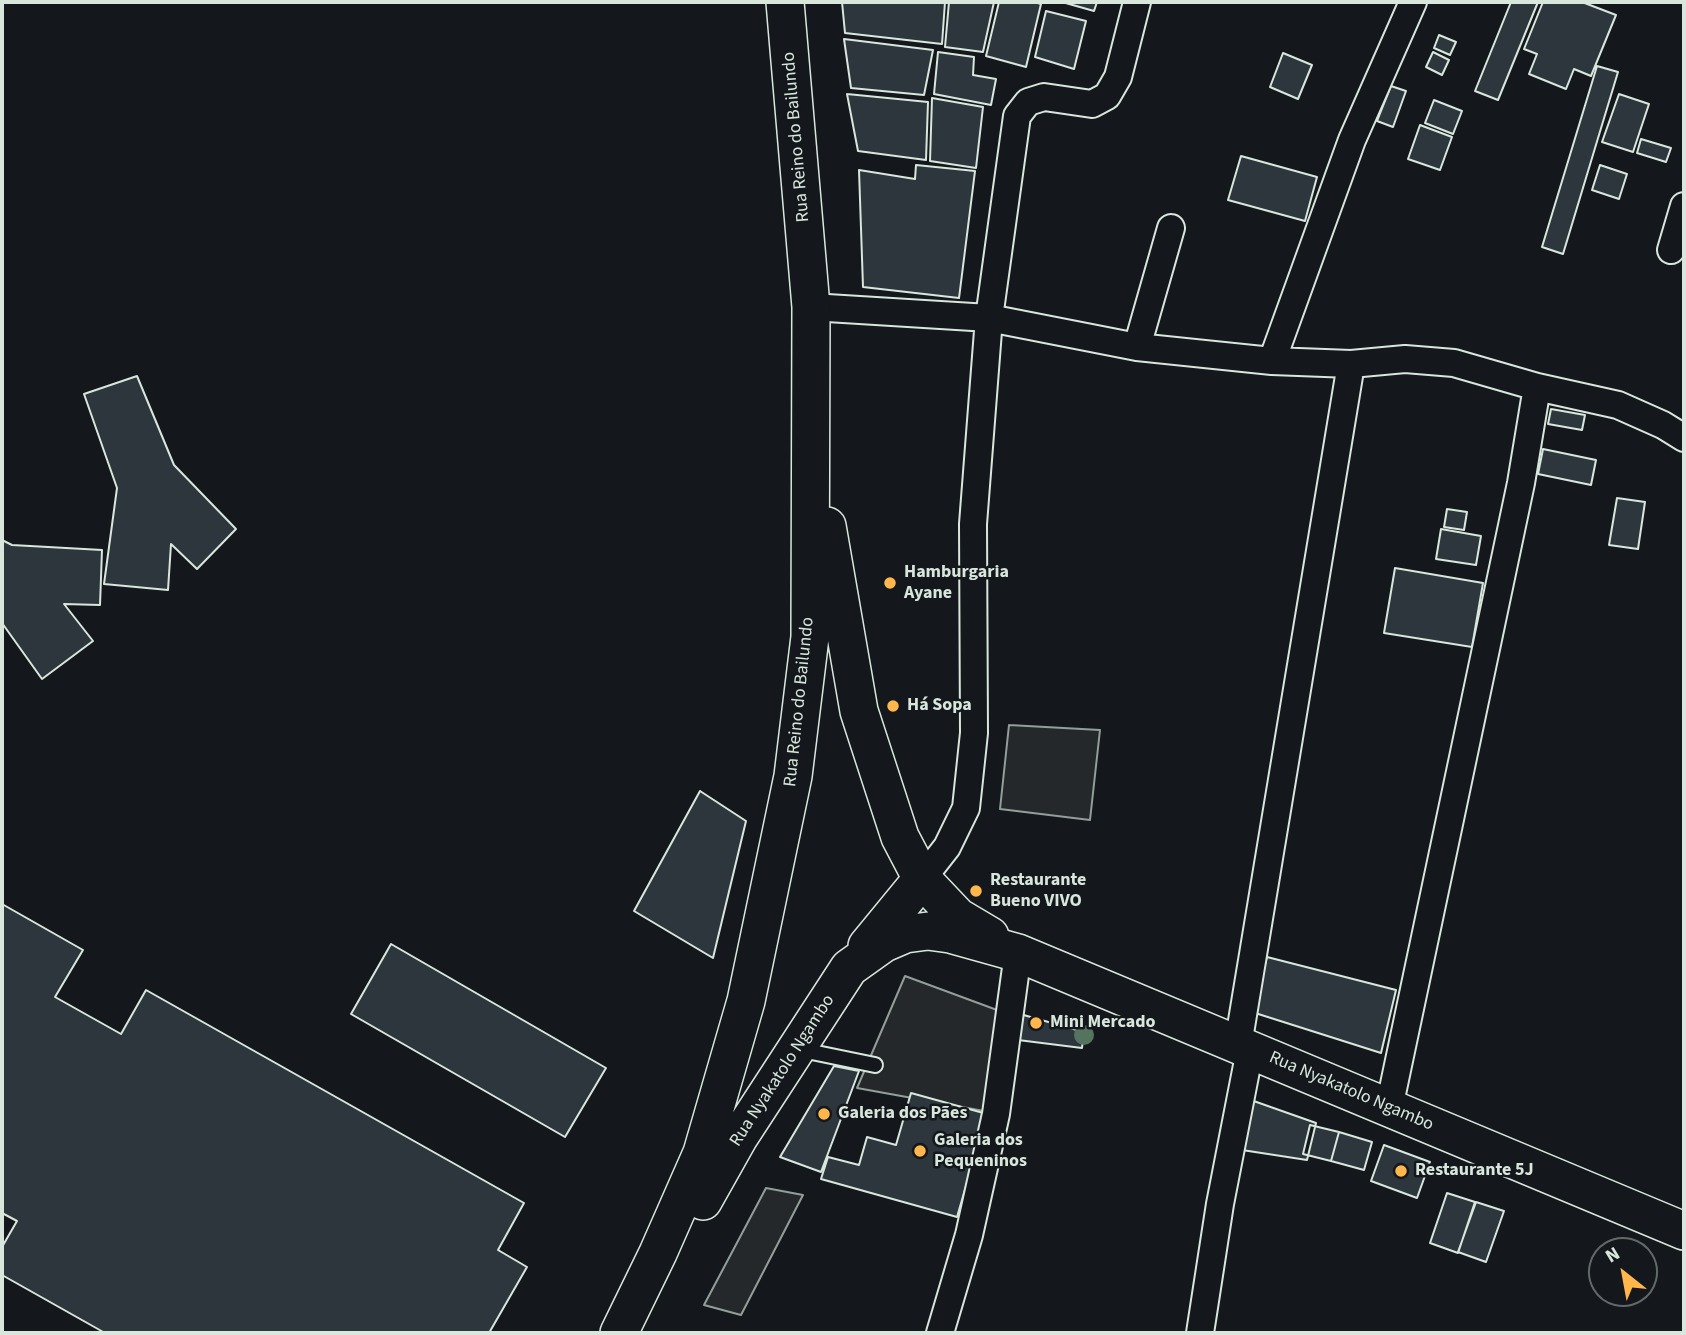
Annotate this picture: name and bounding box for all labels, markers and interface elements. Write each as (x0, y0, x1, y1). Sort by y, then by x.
street label: Rua Reino do Bailundo (779, 51, 815, 223)
place label: Hamburgaria Ayane (904, 562, 1009, 604)
marker: Hamburgaria Ayane (882, 575, 898, 591)
street label: Rua Reino do Bailundo (780, 616, 820, 788)
place label: Há Sopa (907, 695, 972, 717)
marker: Há Sopa (885, 698, 901, 714)
place label: Restaurante Bueno VIVO (990, 870, 1086, 912)
marker: Restaurante Bueno VIVO (968, 883, 984, 899)
street label: Rua Nyakatolo Ngambo (726, 991, 840, 1151)
place label: Mini Mercado (1050, 1012, 1156, 1034)
marker: Mini Mercado (1028, 1015, 1044, 1031)
street label: Rua Nyakatolo Ngambo (1265, 1048, 1437, 1136)
place label: Galeria dos Pães (838, 1103, 967, 1125)
marker: Galeria dos Pães (816, 1106, 832, 1122)
place label: Galeria dos Pequeninos (934, 1130, 1027, 1172)
marker: Galeria dos Pequeninos (912, 1143, 928, 1159)
place label: Restaurante 5J (1415, 1160, 1534, 1182)
marker: Restaurante 5J (1393, 1163, 1409, 1179)
north arrow (1588, 1237, 1658, 1307)
text: N (1601, 1240, 1625, 1270)

